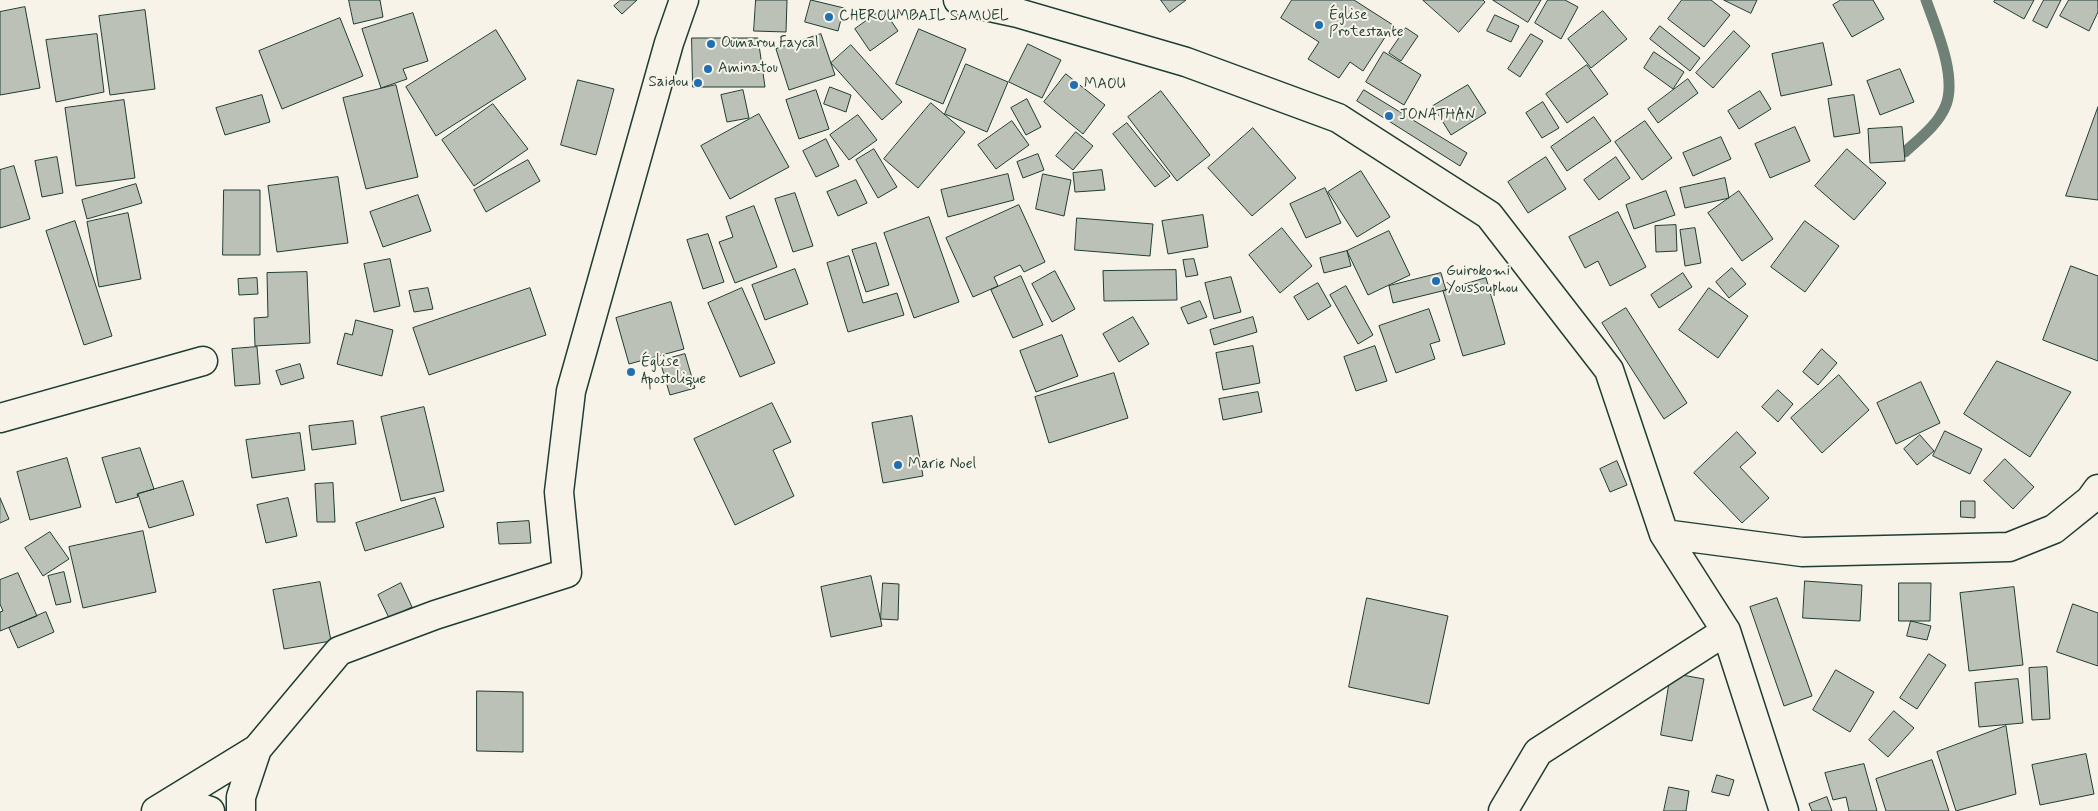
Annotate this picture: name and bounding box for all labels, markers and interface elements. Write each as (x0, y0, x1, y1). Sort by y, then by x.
place label: Église Protestante (1329, 7, 1404, 42)
place label: CHEROUMBAIL SAMUEL (839, 8, 1009, 26)
marker: CHEROUMBAIL SAMUEL (823, 11, 835, 23)
marker: Église Protestante (1313, 19, 1325, 31)
place label: Oumarou Faycal (721, 35, 819, 53)
marker: Oumarou Faycal (705, 38, 717, 50)
place label: Aminatou (718, 60, 778, 78)
marker: Aminatou (702, 63, 714, 75)
place label: Saidou (648, 74, 688, 92)
place label: MAOU (1084, 76, 1126, 94)
marker: Saidou (692, 77, 704, 89)
marker: MAOU (1068, 79, 1080, 91)
place label: JONATHAN (1399, 107, 1475, 125)
marker: JONATHAN (1383, 110, 1395, 122)
place label: Guirokomi Youssouphou (1446, 263, 1518, 298)
marker: Guirokomi Youssouphou (1430, 275, 1442, 287)
place label: Église Apostolique (641, 354, 706, 389)
marker: Église Apostolique (625, 366, 637, 378)
place label: Marie Noel (908, 456, 976, 474)
marker: Marie Noel (892, 459, 904, 471)

